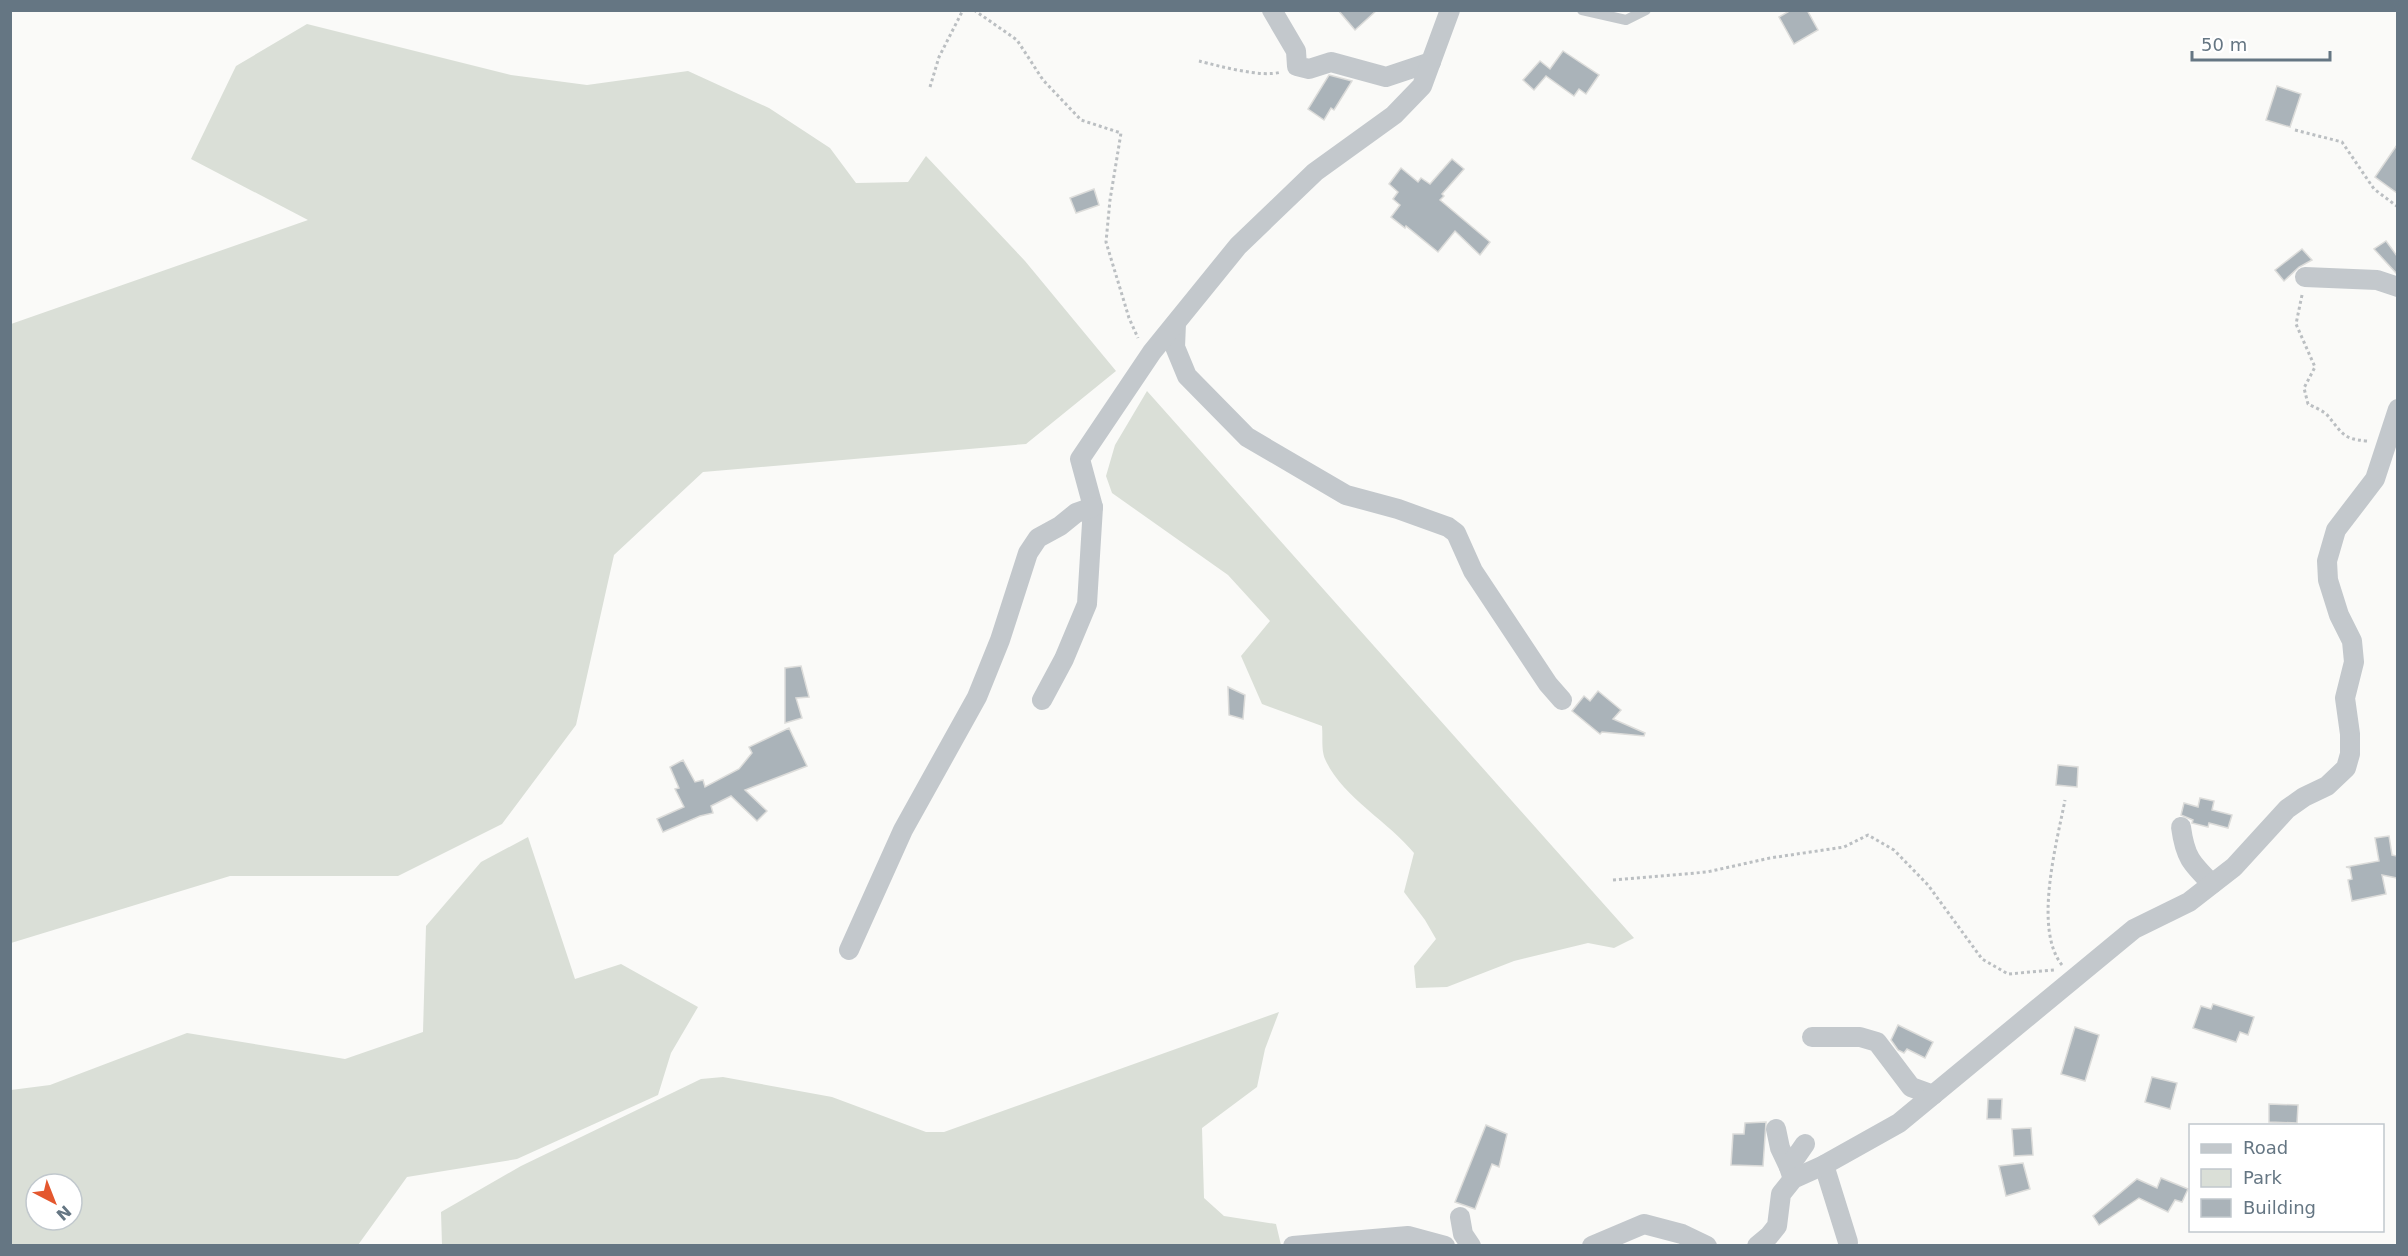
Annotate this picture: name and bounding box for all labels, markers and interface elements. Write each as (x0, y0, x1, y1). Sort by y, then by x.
scale bar (2192, 24, 2330, 62)
text: 50 m (2201, 34, 2247, 55)
legend (2189, 1124, 2384, 1232)
text: Road (2243, 1137, 2288, 1158)
text: Park (2243, 1167, 2282, 1188)
north arrow (24, 1172, 84, 1232)
text: Building (2243, 1197, 2316, 1218)
text: N (52, 1201, 75, 1224)

